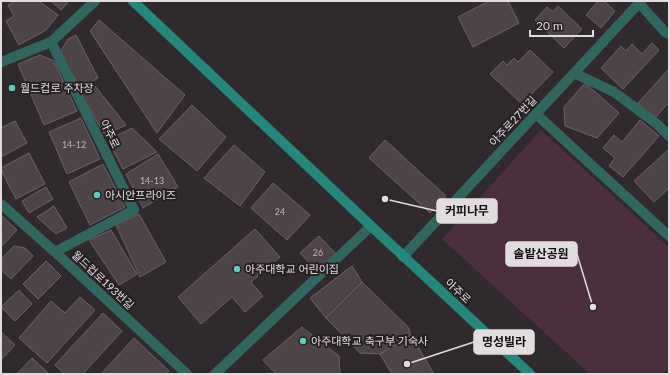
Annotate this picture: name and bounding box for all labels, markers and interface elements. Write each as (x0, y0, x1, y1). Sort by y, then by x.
scale bar (530, 12, 593, 38)
text: 20 m (536, 18, 563, 33)
place label: 월드컵로 주차장 (20, 81, 94, 94)
marker: 월드컵로 주차장 (7, 83, 17, 93)
street label: 아주로27번길 (486, 93, 539, 148)
street label: 아주로 (98, 117, 123, 150)
house number: 14-12 (62, 139, 86, 150)
house number: 14-13 (140, 175, 164, 186)
place label: 아시안프라이즈 (105, 188, 176, 201)
marker: 아시안프라이즈 (92, 190, 102, 200)
callout: 커피나무 (437, 199, 497, 223)
text: 커피나무 (445, 203, 489, 218)
house number: 24 (275, 206, 285, 217)
callout: 솔밭산공원 (506, 242, 577, 266)
text: 솔밭산공원 (513, 246, 569, 261)
house number: 26 (313, 247, 323, 258)
street label: 월드컵로193번길 (70, 248, 137, 312)
place label: 아주대학교 어린이집 (245, 262, 339, 275)
marker: 아주대학교 어린이집 (232, 264, 242, 274)
street label: 아주로 (443, 276, 474, 306)
callout: 명성빌라 (474, 330, 534, 354)
place label: 아주대학교 축구부 기숙사 (311, 334, 428, 347)
text: 명성빌라 (482, 334, 526, 349)
marker: 아주대학교 축구부 기숙사 (298, 336, 308, 346)

